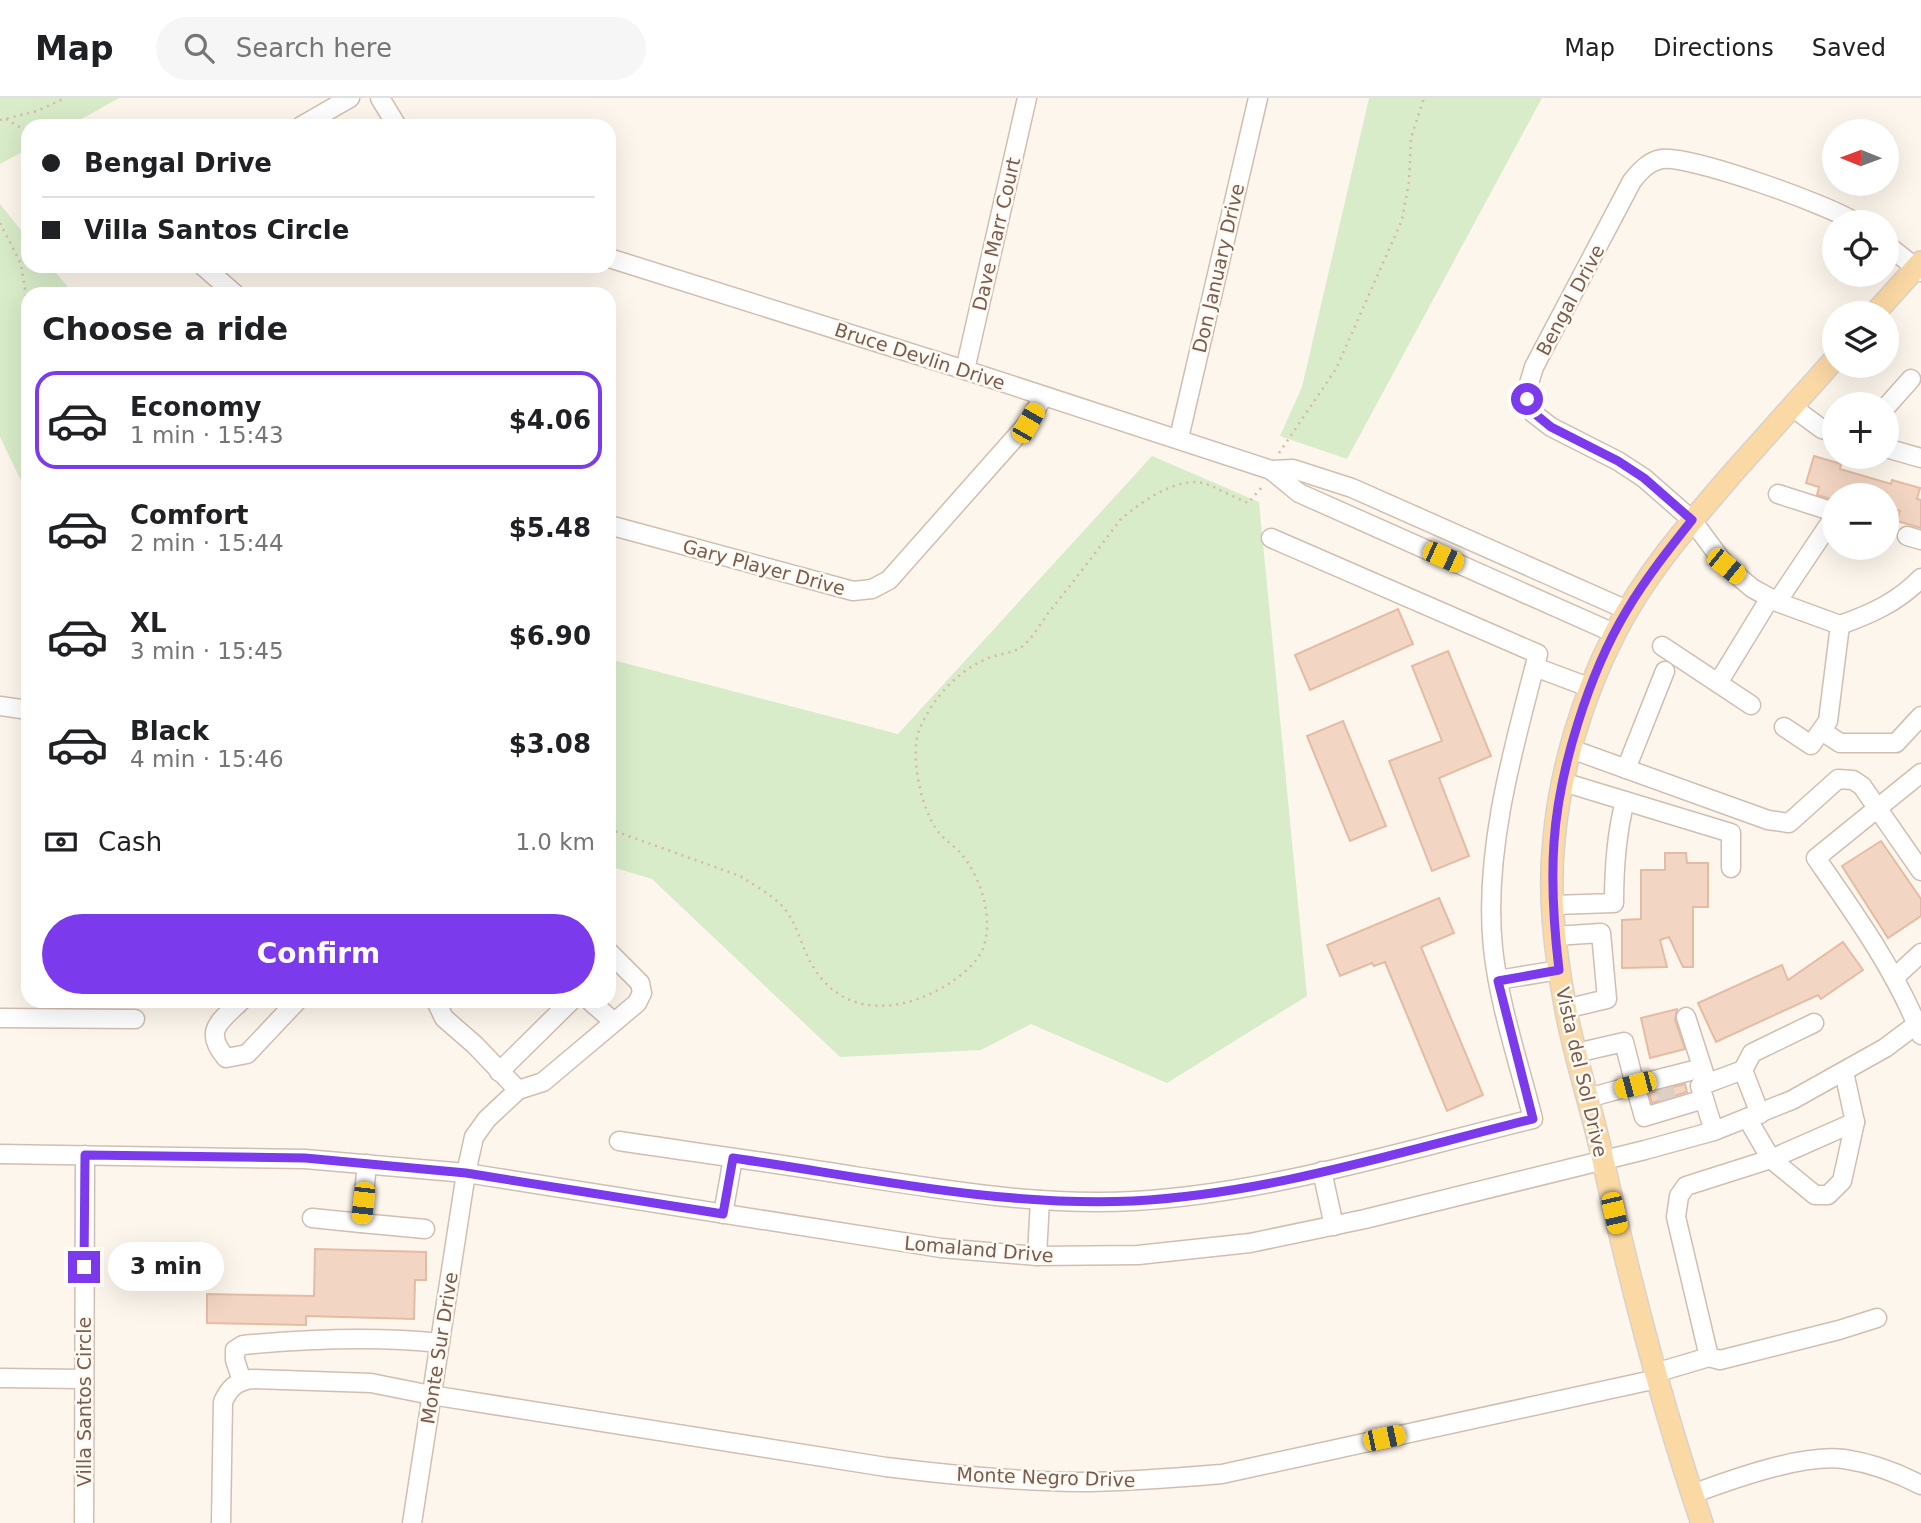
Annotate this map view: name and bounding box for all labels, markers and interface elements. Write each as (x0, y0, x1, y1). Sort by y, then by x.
search box (156, 17, 646, 80)
text: Map (35, 29, 114, 68)
icon: search (180, 29, 218, 67)
text: Search here (236, 33, 392, 63)
text: Map (1564, 34, 1615, 62)
text: Directions (1653, 34, 1774, 62)
text: Saved (1812, 34, 1886, 62)
north arrow (1822, 119, 1899, 196)
map controls (1822, 119, 1899, 560)
text: Bengal Drive (84, 148, 272, 178)
street label: Dave Marr Court (968, 155, 1024, 313)
street label: Don January Drive (1188, 181, 1248, 355)
button: locate (1822, 210, 1899, 287)
text: Villa Santos Circle (84, 215, 349, 245)
street label: Bengal Drive (1532, 241, 1608, 359)
button: layers (1822, 301, 1899, 378)
text: Choose a ride (42, 310, 288, 348)
street label: Bruce Devlin Drive (832, 318, 1008, 394)
route start (1511, 383, 1543, 415)
icon: car (46, 389, 109, 452)
text: Economy (130, 392, 261, 422)
button: + (1822, 392, 1899, 469)
car (1009, 400, 1048, 446)
text: $4.06 (509, 405, 591, 435)
text: 1 min · 15:43 (130, 422, 284, 448)
button: − (1822, 483, 1899, 560)
icon: car (46, 497, 109, 560)
text: Comfort (130, 500, 248, 530)
text: $5.48 (509, 513, 591, 543)
text: 2 min · 15:44 (130, 530, 284, 556)
street label: Gary Player Drive (680, 535, 848, 599)
car (1420, 539, 1467, 575)
car (1704, 545, 1749, 587)
icon: car (46, 605, 109, 668)
text: XL (130, 608, 167, 638)
text: $6.90 (509, 621, 591, 651)
text: 3 min · 15:45 (130, 638, 284, 664)
icon: car (46, 713, 109, 776)
text: Black (130, 716, 209, 746)
text: $3.08 (509, 729, 591, 759)
text: 4 min · 15:46 (130, 746, 284, 772)
icon: cash (42, 823, 80, 861)
text: Cash (98, 827, 162, 857)
text: 1.0 km (515, 829, 595, 855)
button: Confirm (42, 914, 595, 994)
street label: Vista del Sol Drive (1552, 985, 1612, 1159)
car (1612, 1069, 1659, 1101)
car (351, 1181, 376, 1225)
car (1600, 1190, 1629, 1236)
street label: Lomaland Drive (903, 1232, 1055, 1266)
callout: 3 min (108, 1242, 224, 1292)
route end (68, 1251, 100, 1283)
text: 3 min (130, 1253, 202, 1279)
street label: Monte Sur Drive (416, 1270, 462, 1426)
street label: Villa Santos Circle (73, 1317, 95, 1487)
car (1362, 1423, 1407, 1453)
street label: Monte Negro Drive (956, 1463, 1136, 1491)

